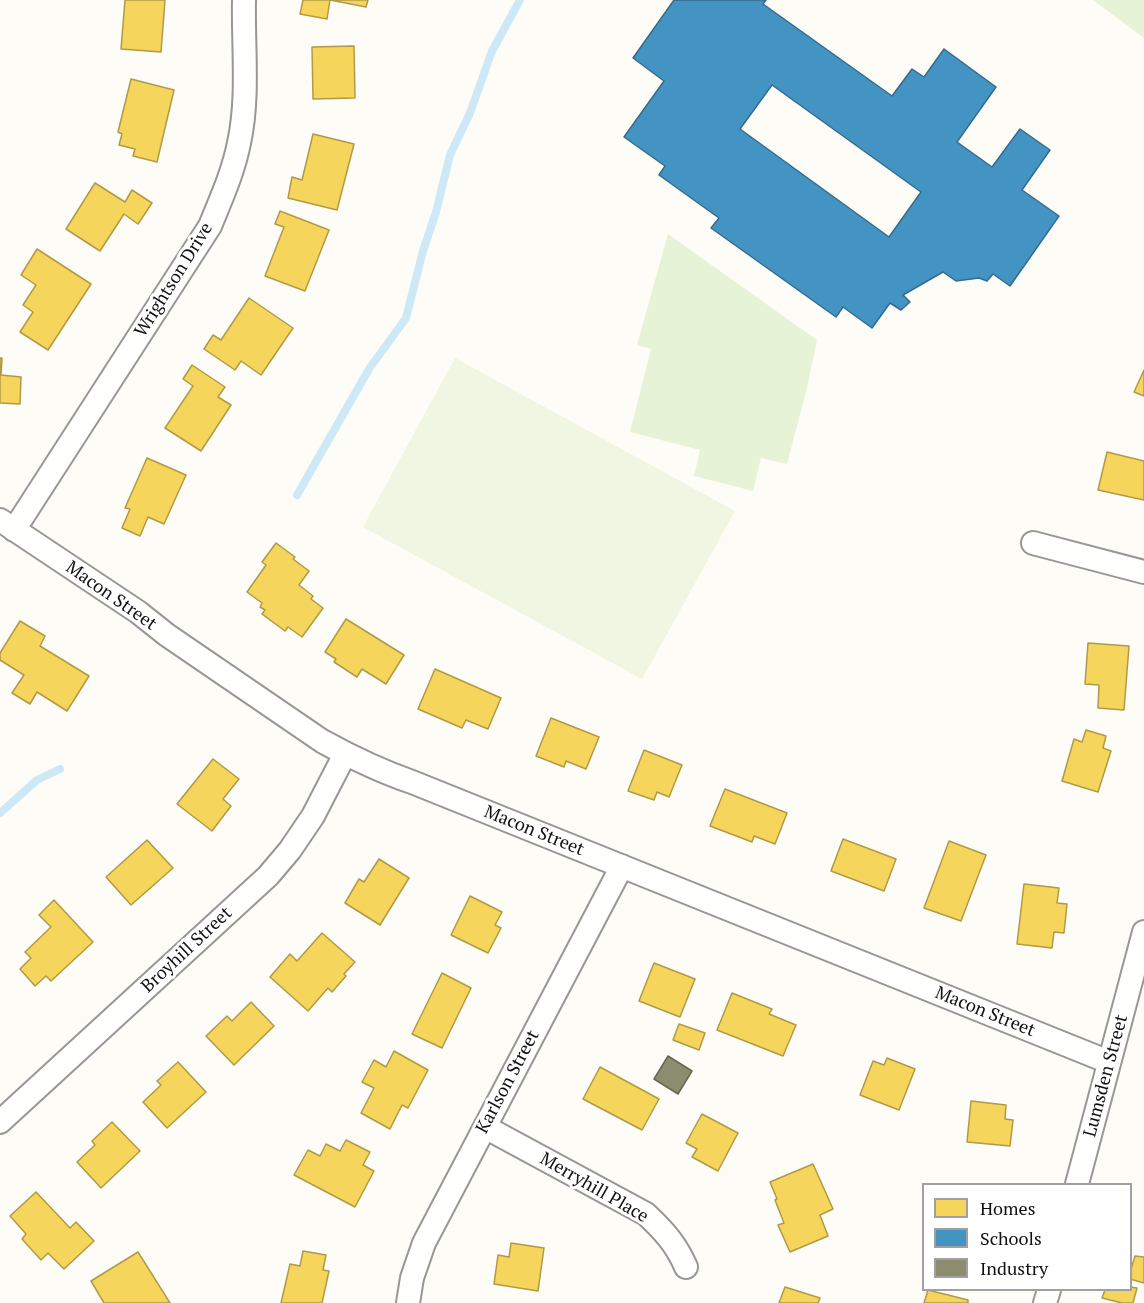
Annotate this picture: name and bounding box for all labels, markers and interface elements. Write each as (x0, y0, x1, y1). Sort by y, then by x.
street label: Wrightson Drive (130, 219, 218, 341)
street label: Macon Street (61, 557, 161, 635)
street label: Macon Street (481, 801, 587, 861)
street label: Broyhill Street (137, 903, 237, 997)
street label: Macon Street (932, 982, 1038, 1042)
street label: Lumsden Street (1079, 1013, 1133, 1139)
street label: Karlson Street (472, 1027, 544, 1137)
street label: Merryhill Place (536, 1148, 652, 1228)
legend (922, 1183, 1132, 1291)
text: Homes (980, 1196, 1035, 1220)
text: Schools (980, 1226, 1042, 1250)
text: Industry (980, 1256, 1048, 1280)

